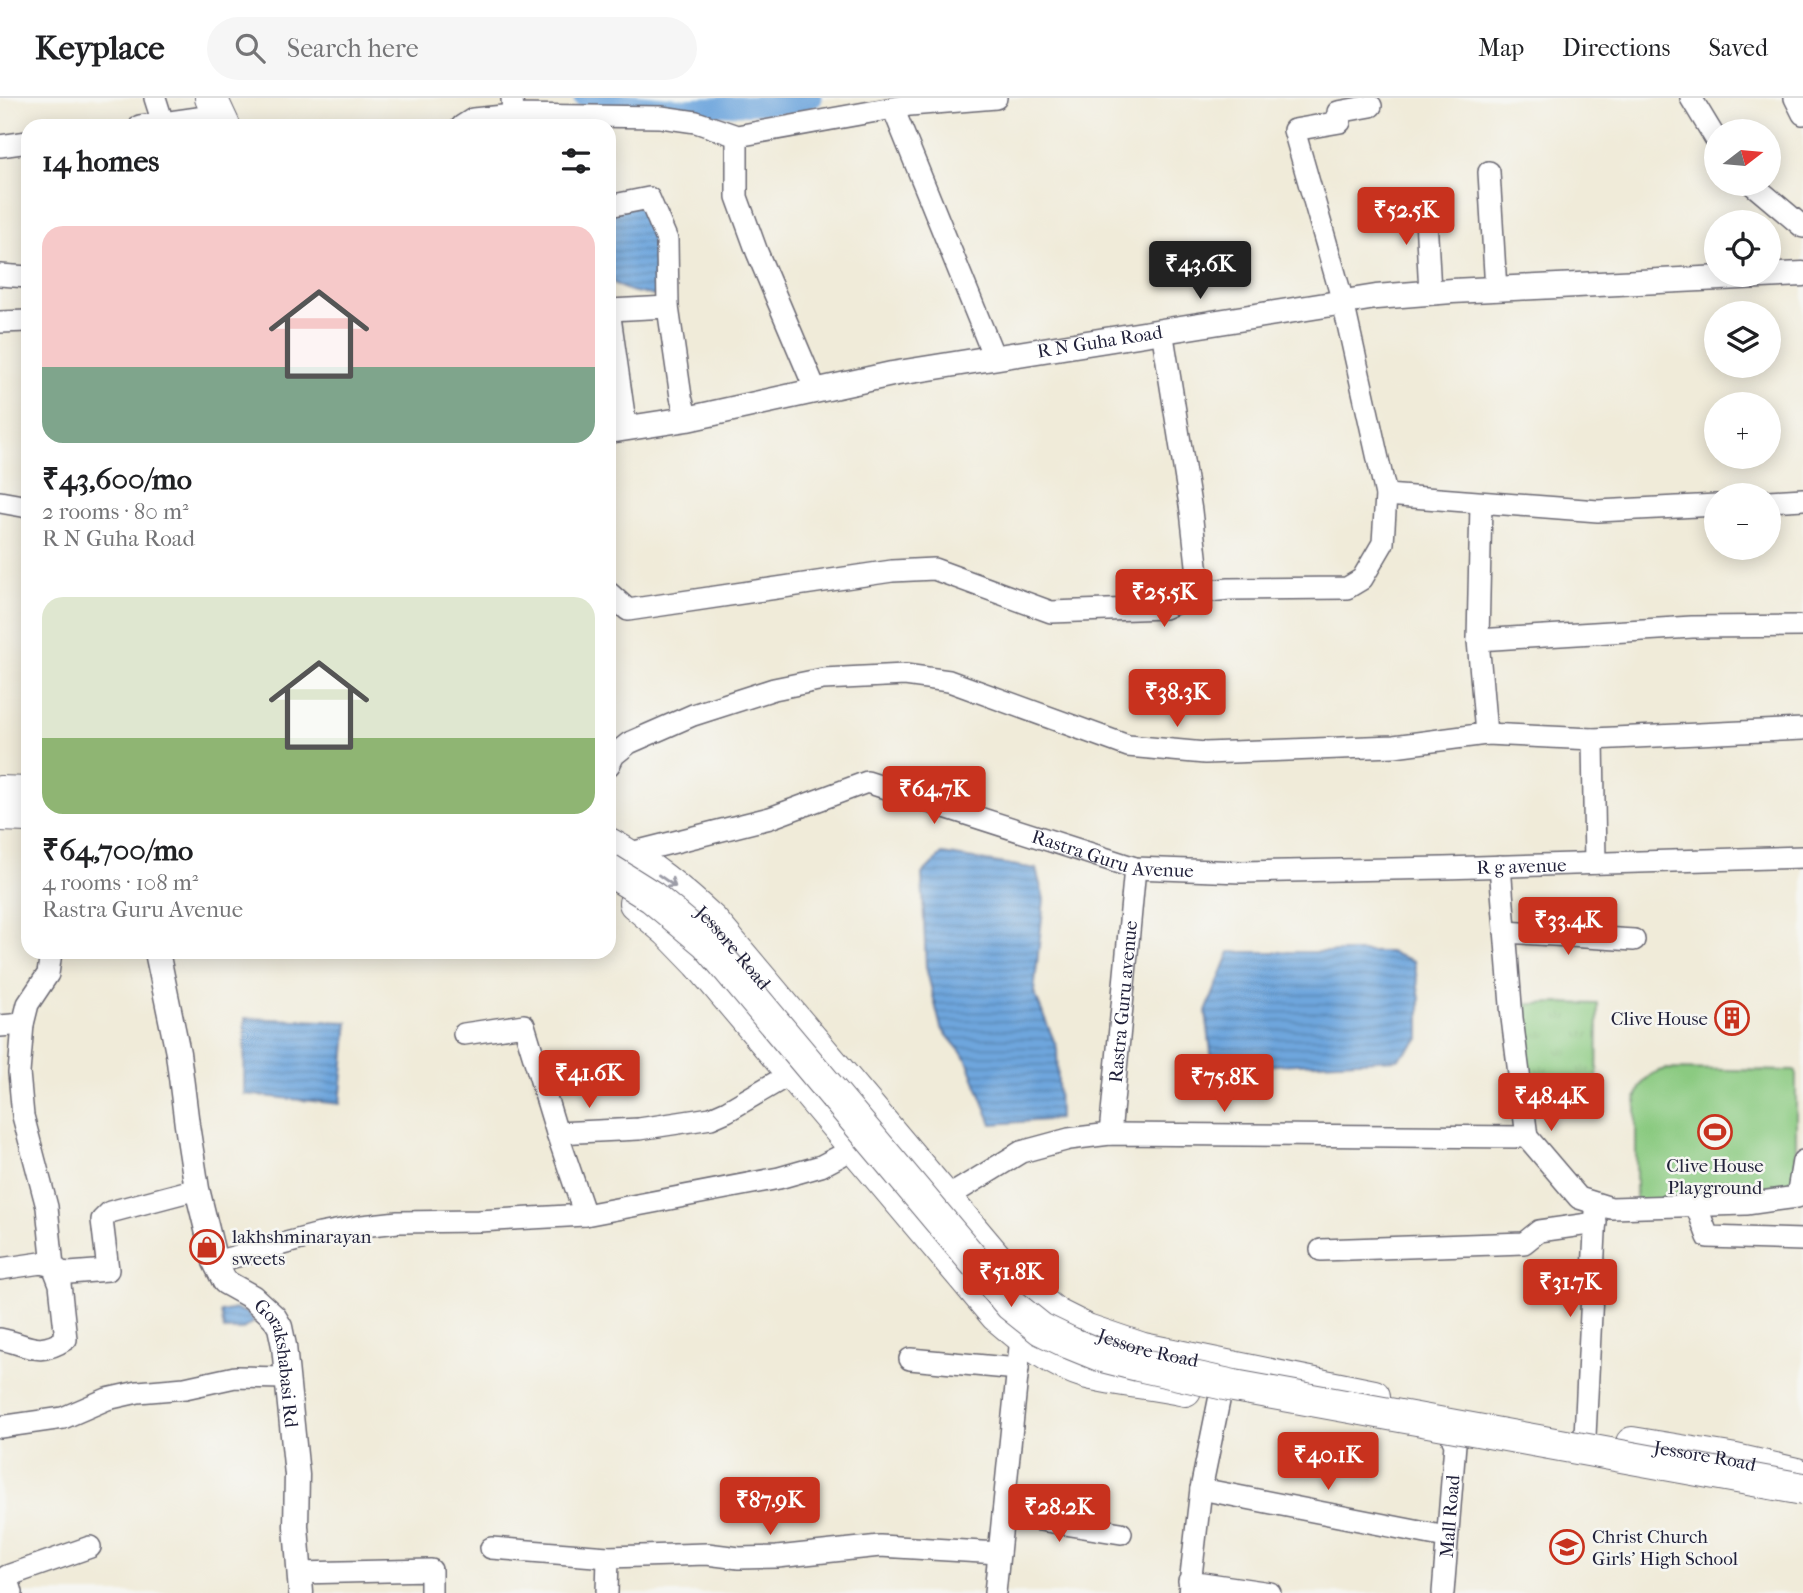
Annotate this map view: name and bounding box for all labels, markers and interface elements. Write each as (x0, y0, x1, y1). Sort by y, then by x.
search box (207, 17, 697, 80)
text: Keyplace (35, 29, 165, 68)
icon: search (231, 29, 269, 67)
text: Search here (287, 33, 419, 64)
text: Map (1478, 34, 1524, 62)
text: Directions (1562, 34, 1670, 62)
text: Saved (1708, 34, 1768, 62)
north arrow (1704, 119, 1782, 196)
map controls (1704, 119, 1781, 560)
icon: filters (557, 142, 595, 180)
text: 14 homes (42, 144, 159, 179)
pin: ₹52.5K (1349, 188, 1463, 247)
text: ₹52.5K (1373, 196, 1439, 223)
button: locate (1704, 210, 1781, 287)
pin: ₹43.6K (1143, 242, 1257, 301)
text: ₹43.6K (1165, 250, 1235, 277)
icon: home (256, 271, 382, 397)
button: layers (1704, 301, 1781, 378)
street label: R N Guha Road (1036, 321, 1165, 363)
button: + (1704, 392, 1781, 469)
text: ₹43,600/mo (42, 462, 192, 497)
button: − (1704, 483, 1781, 560)
text: 2 rooms · 80 m² (42, 498, 189, 525)
text: R N Guha Road (42, 525, 195, 552)
pin: ₹25.5K (1107, 570, 1221, 629)
text: ₹25.5K (1131, 578, 1197, 605)
icon: home (256, 642, 382, 768)
pin: ₹38.3K (1120, 670, 1234, 729)
text: ₹38.3K (1145, 678, 1209, 705)
pin: ₹64.7K (877, 766, 991, 826)
text: ₹64.7K (899, 775, 969, 802)
street label: Rastra Guru Avenue (1029, 826, 1194, 882)
text: ₹64,700/mo (42, 833, 193, 868)
street label: R g avenue (1476, 854, 1567, 879)
text: 4 rooms · 108 m² (42, 869, 198, 896)
one-way arrow (657, 874, 676, 888)
text: Rastra Guru Avenue (42, 896, 243, 923)
pin: ₹33.4K (1511, 898, 1625, 957)
street label: Jessore Road (689, 900, 775, 995)
text: ₹33.4K (1534, 906, 1602, 933)
street label: Rastra Guru avenue (1105, 920, 1142, 1084)
building icon: Clive House (1713, 999, 1751, 1037)
place label: Clive House (1611, 1008, 1708, 1030)
pin: ₹41.6K (532, 1051, 646, 1110)
pin: ₹75.8K (1167, 1054, 1281, 1114)
text: ₹41.6K (555, 1059, 623, 1086)
text: ₹75.8K (1191, 1063, 1257, 1090)
pin: ₹48.4K (1494, 1074, 1608, 1133)
text: ₹48.4K (1514, 1082, 1588, 1109)
sports icon: Clive House Playground (1696, 1113, 1734, 1151)
place label: Clive House Playground (1666, 1155, 1764, 1199)
place label: lakhshminarayan sweets (231, 1226, 372, 1270)
shop icon: lakhshminarayan sweets (188, 1228, 226, 1266)
pin: ₹51.8K (954, 1250, 1068, 1309)
text: ₹51.8K (979, 1258, 1043, 1285)
pin: ₹31.7K (1513, 1260, 1627, 1319)
text: ₹31.7K (1539, 1268, 1601, 1295)
street label: Gorakshabasi Rd (249, 1295, 302, 1429)
street label: Jessore Road (1093, 1324, 1201, 1372)
pin: ₹40.1K (1271, 1432, 1385, 1492)
street label: Jessore Road (1650, 1436, 1759, 1476)
text: ₹40.1K (1294, 1441, 1362, 1468)
street label: Mall Road (1436, 1473, 1465, 1559)
pin: ₹87.9K (713, 1478, 827, 1537)
pin: ₹28.2K (1002, 1484, 1116, 1544)
text: ₹87.9K (736, 1486, 804, 1513)
text: ₹28.2K (1024, 1493, 1094, 1520)
place label: Christ Church Girls' High School (1592, 1526, 1738, 1570)
school or university icon: Christ Church Girls' High School (1548, 1528, 1586, 1566)

